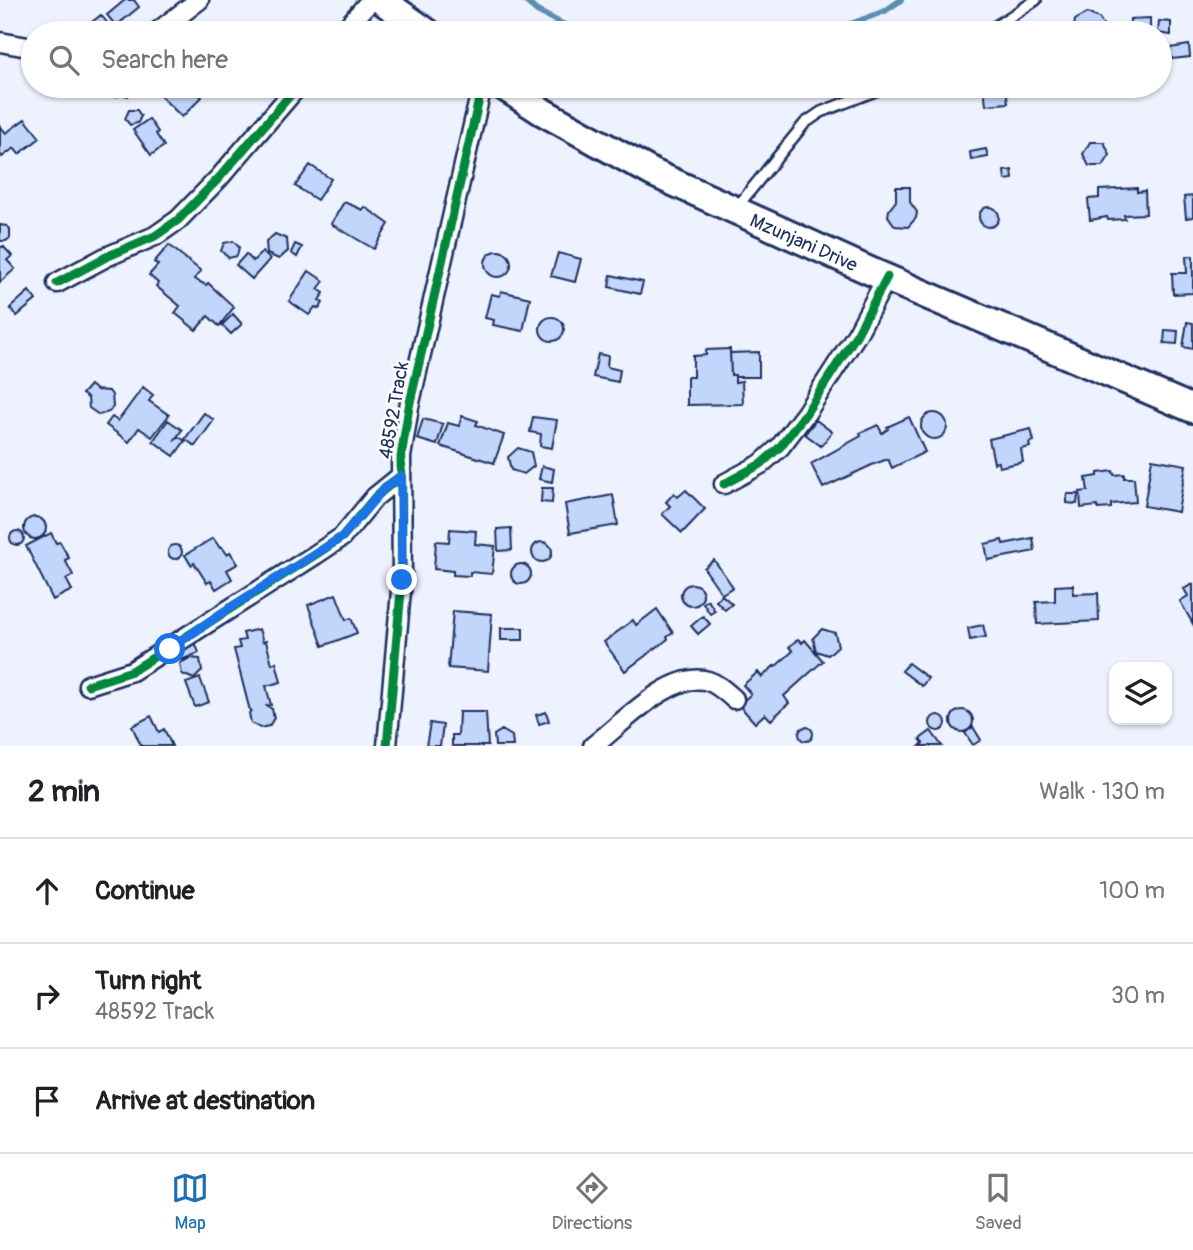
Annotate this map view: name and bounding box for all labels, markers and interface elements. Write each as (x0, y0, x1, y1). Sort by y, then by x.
search box (21, 21, 1172, 98)
icon: search (45, 41, 83, 79)
text: Search here (101, 44, 228, 76)
street label: Mzunjani Drive (746, 208, 862, 278)
street label: 48592 Track (374, 359, 414, 461)
route end (386, 564, 417, 595)
route start (154, 633, 185, 664)
map controls (1109, 662, 1172, 725)
button: layers (1109, 662, 1172, 725)
text: 2 min (28, 773, 100, 810)
text: Walk · 130 m (1039, 777, 1165, 806)
icon: ahead (28, 872, 66, 910)
text: Continue (95, 875, 195, 907)
text: 100 m (1099, 876, 1165, 905)
text: Turn right (95, 965, 201, 997)
icon: right (28, 977, 66, 1015)
text: 30 m (1111, 981, 1165, 1010)
text: 48592 Track (95, 997, 214, 1026)
icon: arrive (28, 1082, 66, 1120)
text: Arrive at destination (95, 1085, 315, 1117)
tab: Map (171, 1169, 209, 1235)
tab: Directions (552, 1169, 632, 1235)
tab: Saved (975, 1169, 1022, 1235)

